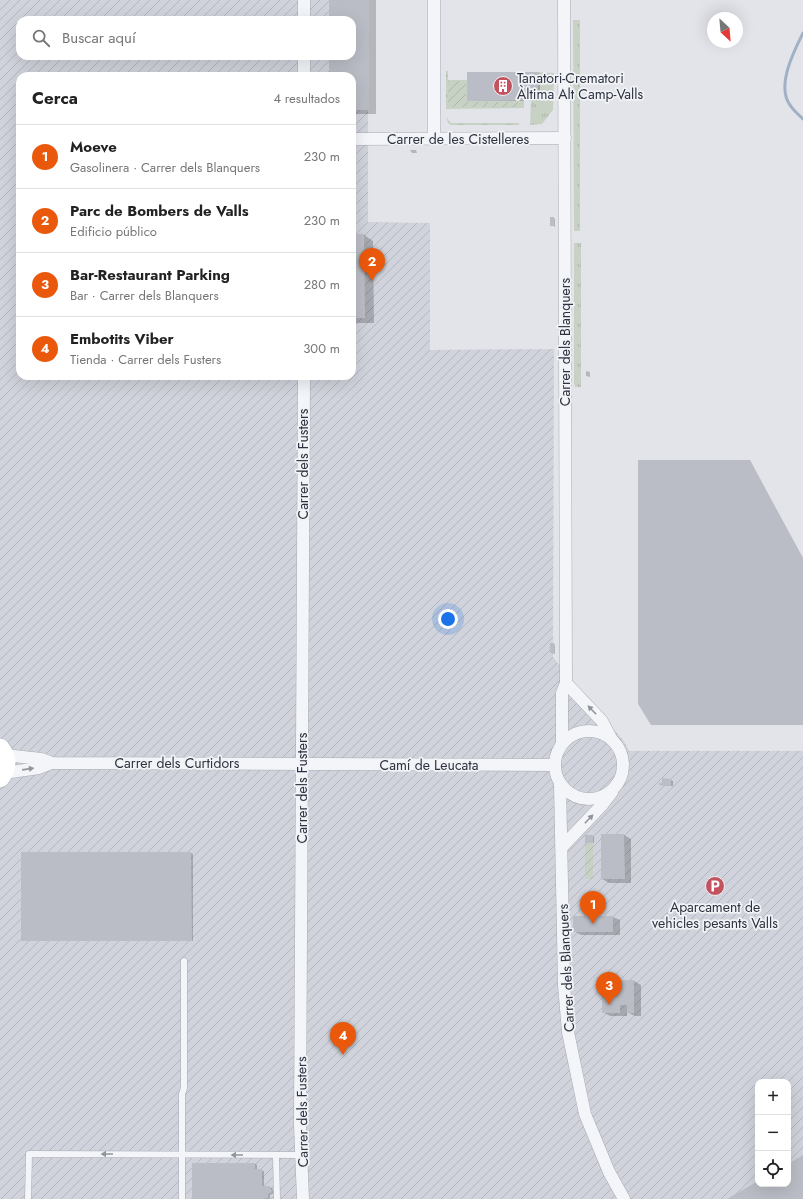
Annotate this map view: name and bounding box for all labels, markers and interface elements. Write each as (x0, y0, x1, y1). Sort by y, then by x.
north arrow (707, 12, 743, 48)
search box (16, 16, 356, 60)
icon: search (30, 27, 52, 49)
text: Buscar aquí (62, 27, 136, 49)
place label: Tanatori-Crematori Àltima Alt Camp-Valls (517, 68, 644, 104)
building icon: Tanatori-Crematori Àltima Alt Camp-Valls (492, 75, 514, 97)
text: Cerca (32, 86, 78, 110)
text: 4 resultados (273, 89, 340, 108)
street label: Carrer de les Cistelleres (387, 129, 529, 149)
text: Moeve (70, 136, 117, 158)
text: 1 (42, 147, 48, 166)
text: 230 m (304, 147, 340, 166)
text: Gasolinera · Carrer dels Blanquers (70, 158, 260, 177)
text: Parc de Bombers de Valls (70, 200, 249, 222)
text: 2 (41, 211, 49, 230)
text: 230 m (304, 211, 340, 230)
text: Edificio público (70, 222, 157, 241)
pin: 2 (359, 248, 385, 281)
text: Bar-Restaurant Parking (70, 264, 230, 286)
text: 3 (41, 275, 49, 294)
text: 280 m (304, 275, 340, 294)
street label: Carrer dels Blanquers (555, 278, 575, 406)
text: Bar · Carrer dels Blanquers (70, 286, 219, 305)
text: Embotits Viber (70, 328, 174, 350)
text: 4 (40, 339, 50, 358)
text: 300 m (303, 339, 340, 358)
text: Tienda · Carrer dels Fusters (70, 350, 221, 369)
street label: Carrer dels Fusters (293, 408, 313, 519)
your location (438, 609, 458, 629)
one-way arrow (587, 705, 597, 715)
street label: Carrer dels Fusters (292, 732, 312, 843)
street label: Carrer dels Curtidors (115, 753, 240, 773)
street label: Camí de Leucata (380, 755, 478, 775)
one-way arrow (22, 766, 34, 772)
one-way arrow (584, 814, 594, 824)
parking icon: Aparcament de vehicles pesants Valls (704, 875, 726, 897)
pin: 1 (580, 891, 606, 924)
place label: Aparcament de vehicles pesants Valls (652, 897, 778, 933)
street label: Carrer dels Blanquers (553, 903, 579, 1033)
pin: 3 (596, 972, 622, 1005)
pin: 4 (330, 1022, 356, 1055)
street label: Carrer dels Fusters (291, 1056, 313, 1168)
map controls (755, 1079, 791, 1187)
button: + (755, 1079, 791, 1115)
button: − (755, 1115, 791, 1151)
one-way arrow (100, 1151, 113, 1157)
button: locate (755, 1151, 791, 1187)
one-way arrow (230, 1152, 243, 1158)

